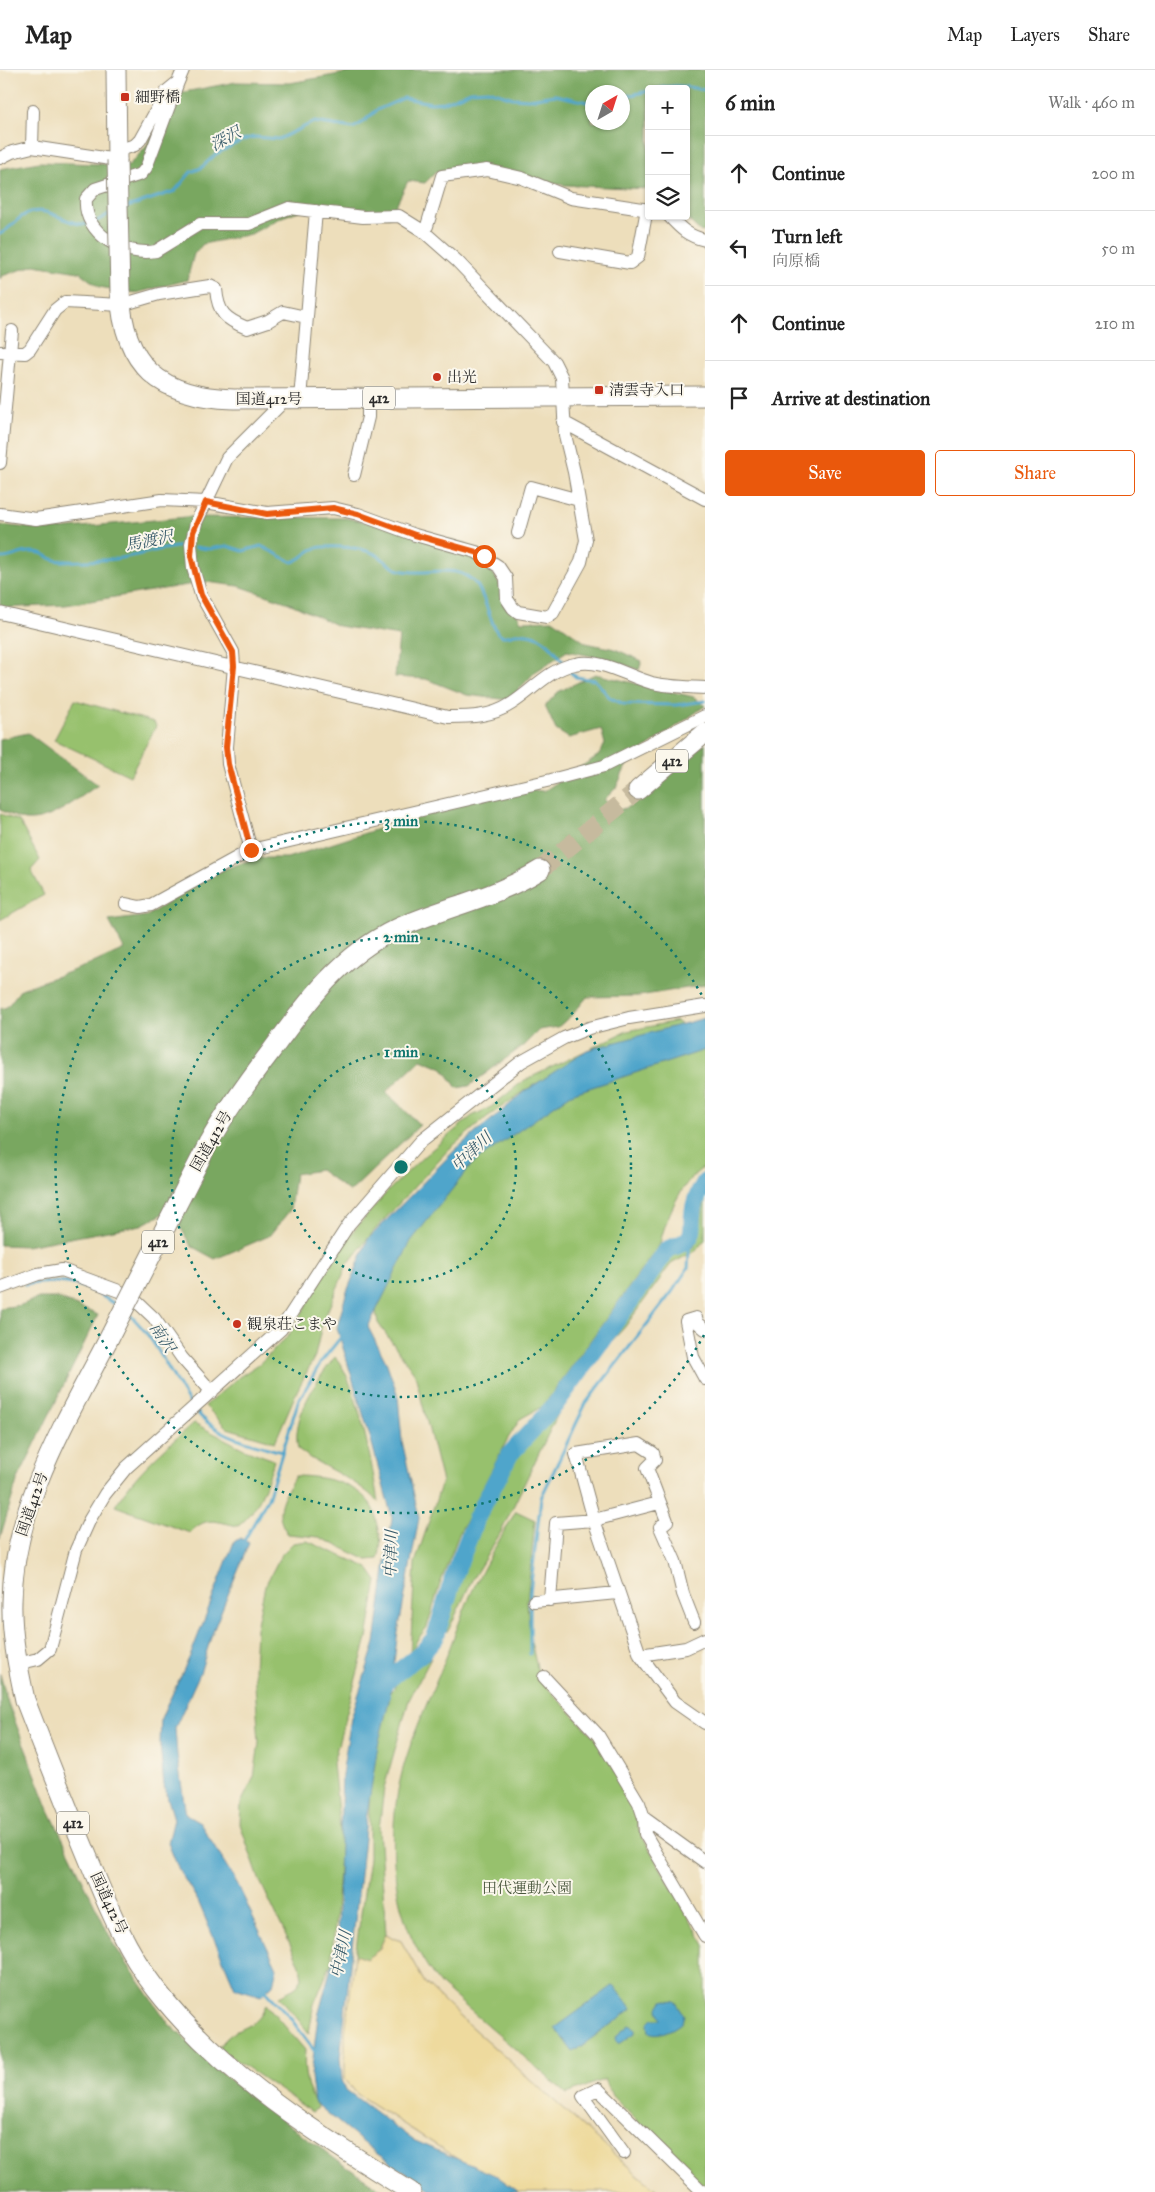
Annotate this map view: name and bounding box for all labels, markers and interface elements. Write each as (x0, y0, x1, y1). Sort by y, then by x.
text: Map (25, 20, 72, 50)
text: Map (947, 24, 982, 46)
text: Layers (1010, 24, 1060, 46)
text: Share (1088, 24, 1130, 46)
north arrow (585, 85, 630, 130)
map controls (645, 85, 690, 220)
button: + (645, 85, 690, 130)
place label: 細野橋 (135, 88, 180, 106)
text: 6 min (725, 90, 775, 116)
marker: 細野橋 (119, 91, 131, 103)
text: Walk · 460 m (1048, 93, 1135, 112)
water label: 深沢 (207, 121, 246, 155)
button: − (645, 130, 690, 175)
icon: ahead (725, 159, 753, 187)
text: Continue (772, 162, 845, 185)
text: 200 m (1092, 164, 1135, 183)
button: layers (645, 175, 690, 220)
text: Turn left (772, 225, 842, 248)
icon: left (725, 234, 753, 262)
text: 50 m (1101, 239, 1135, 258)
text: 向原橋 (772, 251, 820, 270)
icon: ahead (725, 309, 753, 337)
text: Continue (772, 312, 845, 335)
text: 210 m (1095, 314, 1135, 333)
place label: 出光 (447, 368, 477, 386)
marker: 出光 (431, 371, 443, 383)
place label: 清雲寺入口 (609, 381, 684, 399)
marker: 清雲寺入口 (593, 384, 605, 396)
icon: arrive (725, 384, 753, 412)
road number: 412 (363, 386, 395, 409)
text: Arrive at destination (772, 387, 930, 410)
street label: 国道412号 (236, 390, 302, 408)
button: Save (725, 450, 925, 496)
button: Share (935, 450, 1135, 496)
water label: 馬渡沢 (124, 526, 176, 554)
route start (473, 545, 496, 568)
road number: 412 (656, 749, 688, 772)
text: 3 min (384, 812, 419, 831)
route end (240, 839, 263, 862)
text: 2 min (383, 928, 420, 946)
text: 1 min (384, 1043, 419, 1061)
street label: 国道412号 (187, 1108, 235, 1174)
water label: 中津川 (447, 1127, 497, 1175)
centre of rings (392, 1158, 410, 1176)
road number: 412 (142, 1230, 174, 1254)
place label: 観泉荘こまや (247, 1315, 337, 1333)
marker: 観泉荘こまや (231, 1318, 243, 1330)
water label: 南沢 (146, 1319, 180, 1358)
street label: 国道412号 (13, 1470, 51, 1538)
water label: 中津川 (380, 1528, 401, 1578)
road number: 412 (57, 1812, 89, 1835)
street label: 国道412号 (87, 1869, 131, 1937)
park label: 田代運動公園 (482, 1879, 572, 1897)
water label: 中津川 (326, 1927, 355, 1980)

